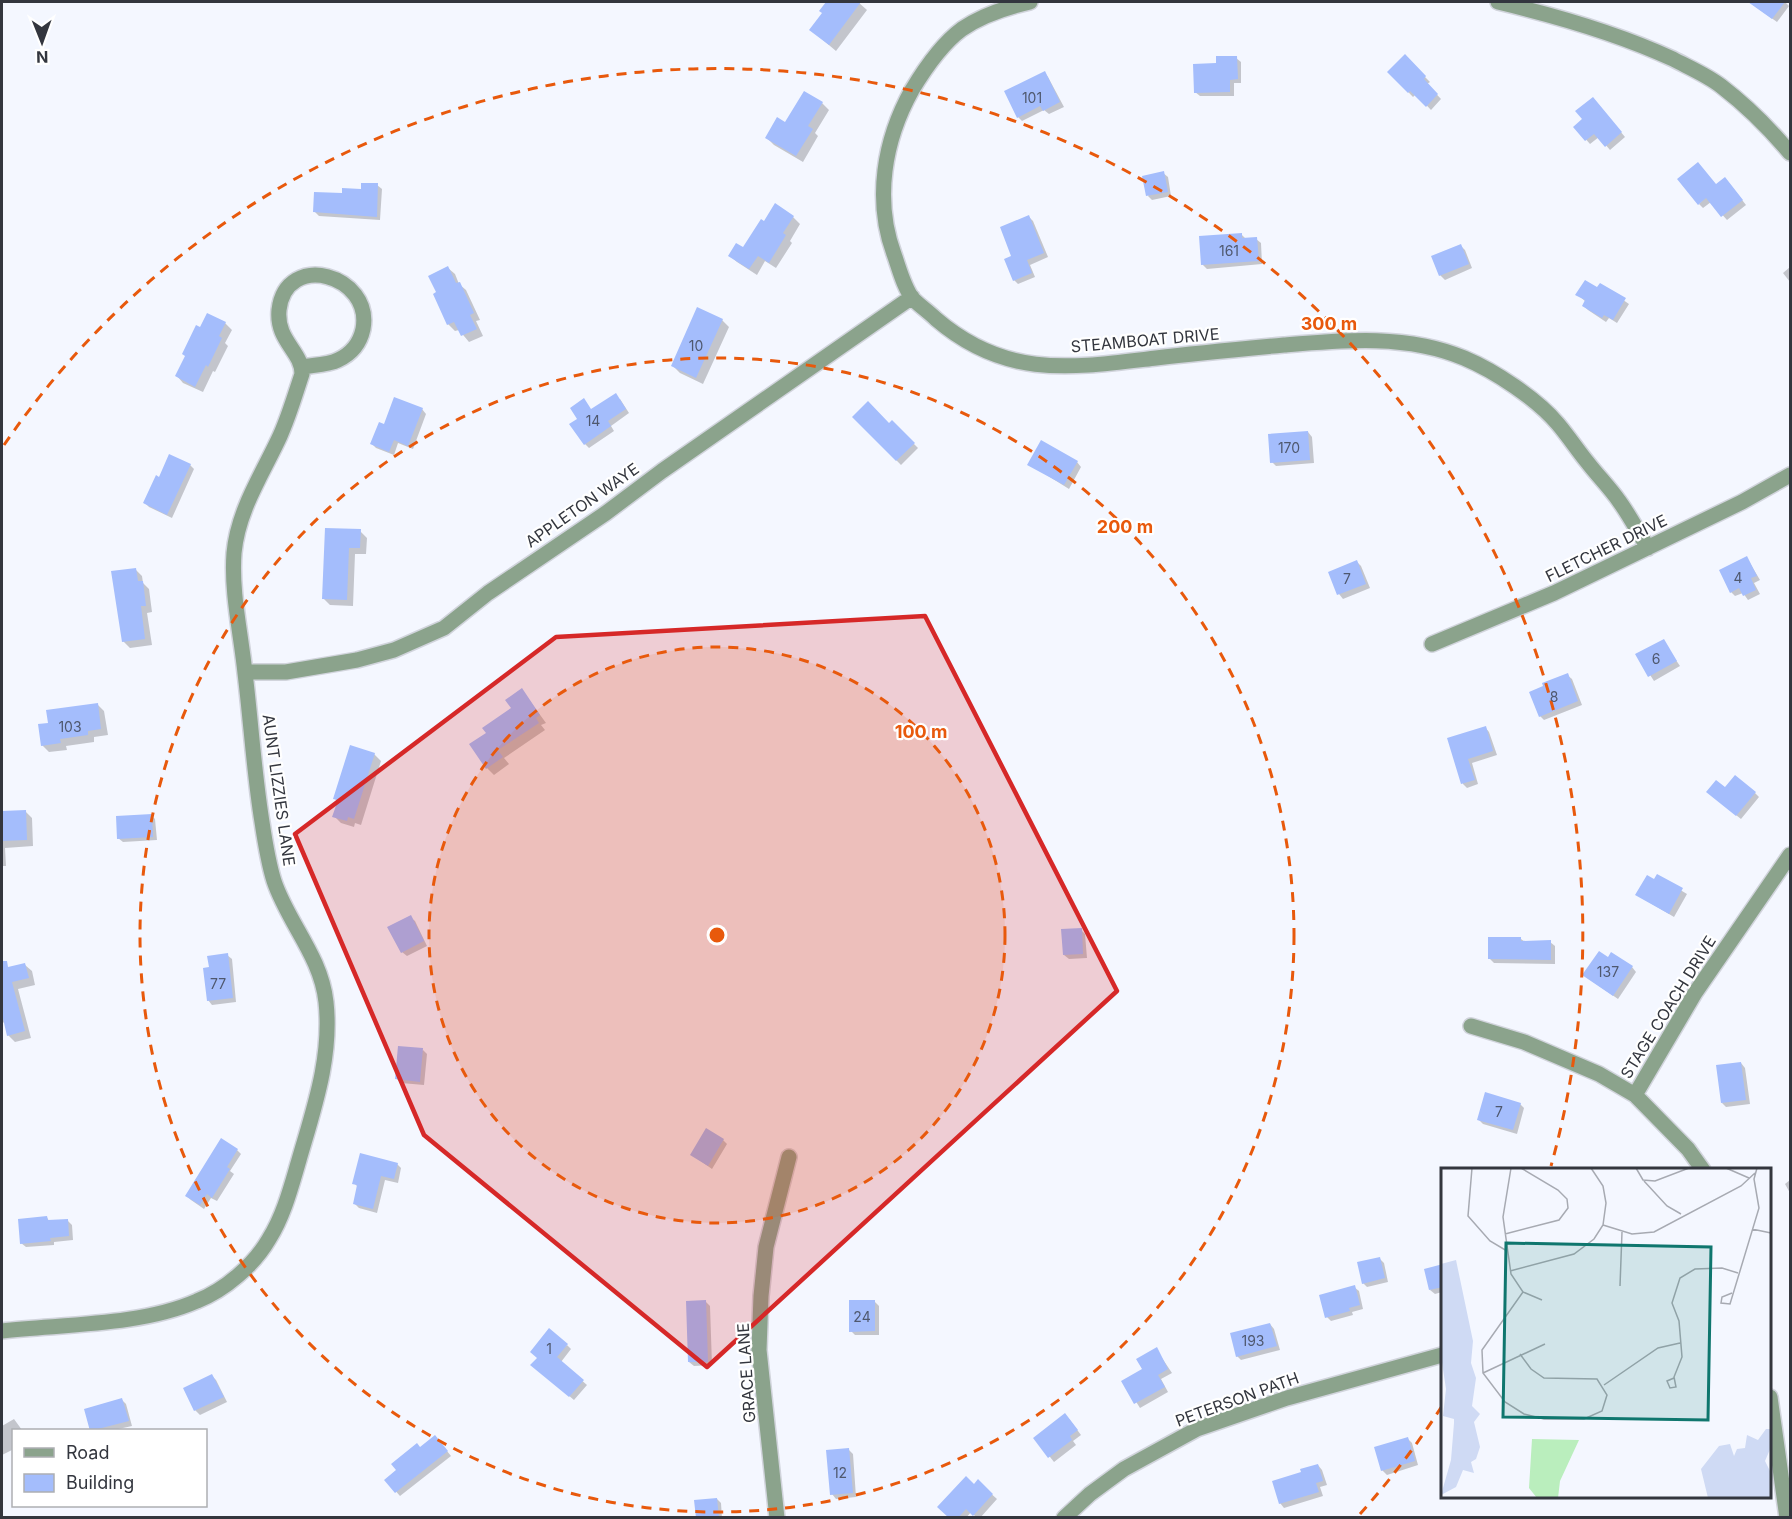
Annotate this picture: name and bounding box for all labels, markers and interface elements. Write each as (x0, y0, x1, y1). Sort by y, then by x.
north arrow (12, 12, 72, 72)
text: N (36, 47, 49, 67)
house number: 101 (1022, 89, 1042, 106)
house number: 161 (1219, 242, 1239, 259)
text: 300 m (1301, 313, 1357, 334)
street label: STEAMBOAT DRIVE (1070, 324, 1220, 356)
house number: 10 (689, 337, 703, 354)
house number: 14 (586, 412, 600, 429)
house number: 170 (1278, 439, 1300, 456)
street label: APPLETON WAYE (521, 458, 643, 552)
street label: FLETCHER DRIVE (1542, 510, 1670, 586)
text: 200 m (1097, 516, 1153, 537)
house number: 4 (1733, 569, 1743, 586)
house number: 7 (1343, 570, 1351, 587)
house number: 6 (1652, 650, 1660, 667)
house number: 8 (1550, 688, 1558, 705)
street label: AUNT LIZZIES LANE (258, 713, 300, 867)
house number: 103 (58, 718, 82, 735)
text: 100 m (895, 721, 947, 742)
centre of rings (707, 925, 727, 945)
street label: STAGE COACH DRIVE (1616, 932, 1720, 1082)
house number: 137 (1597, 963, 1619, 980)
house number: 77 (210, 975, 226, 992)
house number: 7 (1495, 1103, 1503, 1120)
inset map (1441, 1168, 1771, 1498)
house number: 24 (853, 1308, 871, 1325)
street label: GRACE LANE (733, 1322, 759, 1424)
house number: 193 (1241, 1332, 1265, 1349)
house number: 1 (546, 1340, 552, 1357)
street label: PETERSON PATH (1172, 1367, 1302, 1431)
legend (12, 1429, 207, 1507)
text: Road (66, 1442, 109, 1463)
house number: 12 (833, 1464, 847, 1481)
text: Building (66, 1472, 134, 1493)

